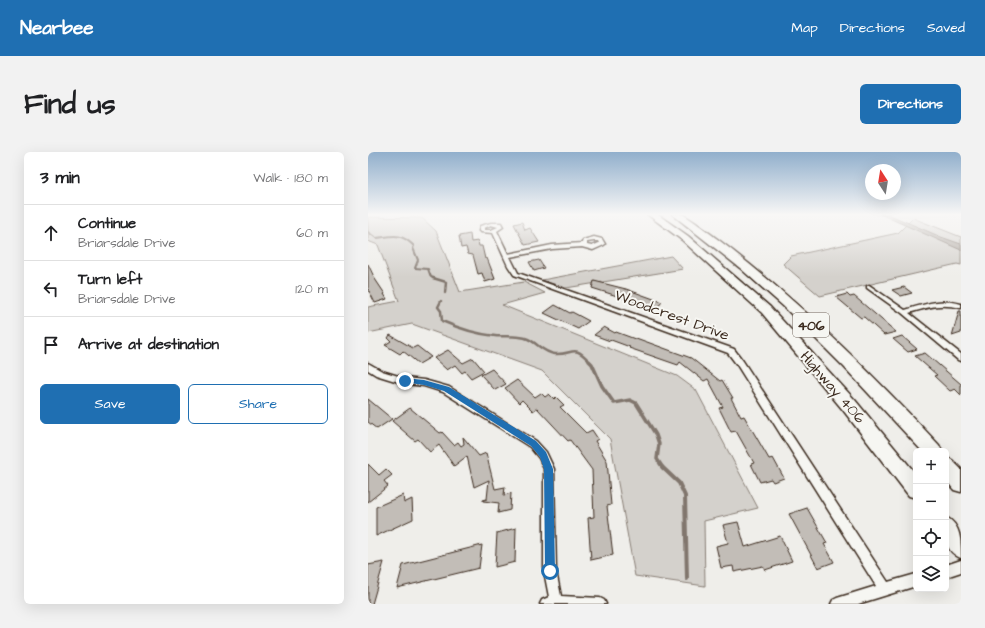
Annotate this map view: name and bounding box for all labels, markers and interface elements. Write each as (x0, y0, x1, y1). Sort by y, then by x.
text: Nearbee (20, 15, 94, 42)
text: Map (791, 18, 818, 38)
text: Directions (840, 18, 905, 38)
text: Saved (927, 18, 965, 38)
button: Directions (860, 84, 961, 124)
text: Find us (24, 85, 115, 124)
north arrow (865, 164, 901, 200)
text: 3 min (40, 166, 80, 190)
text: Walk · 180 m (253, 169, 328, 187)
text: Continue (78, 213, 136, 234)
icon: ahead (40, 222, 62, 244)
text: 60 m (296, 224, 328, 242)
text: Briarsdale Drive (78, 234, 176, 252)
text: Turn left (78, 269, 142, 290)
icon: left (40, 278, 62, 300)
text: 120 m (295, 280, 328, 298)
street label: Woodcrest Drive (612, 285, 732, 346)
text: Briarsdale Drive (78, 290, 176, 308)
road number: 406 (793, 313, 829, 337)
icon: arrive (40, 334, 62, 356)
text: Arrive at destination (78, 334, 219, 355)
street label: Highway 406 (795, 347, 870, 429)
route end (396, 372, 414, 390)
button: Save (40, 384, 180, 424)
button: Share (188, 384, 328, 424)
map controls (913, 448, 949, 592)
button: + (913, 448, 949, 484)
button: − (913, 484, 949, 520)
button: locate (913, 520, 949, 556)
button: layers (913, 556, 949, 592)
route start (541, 562, 559, 580)

